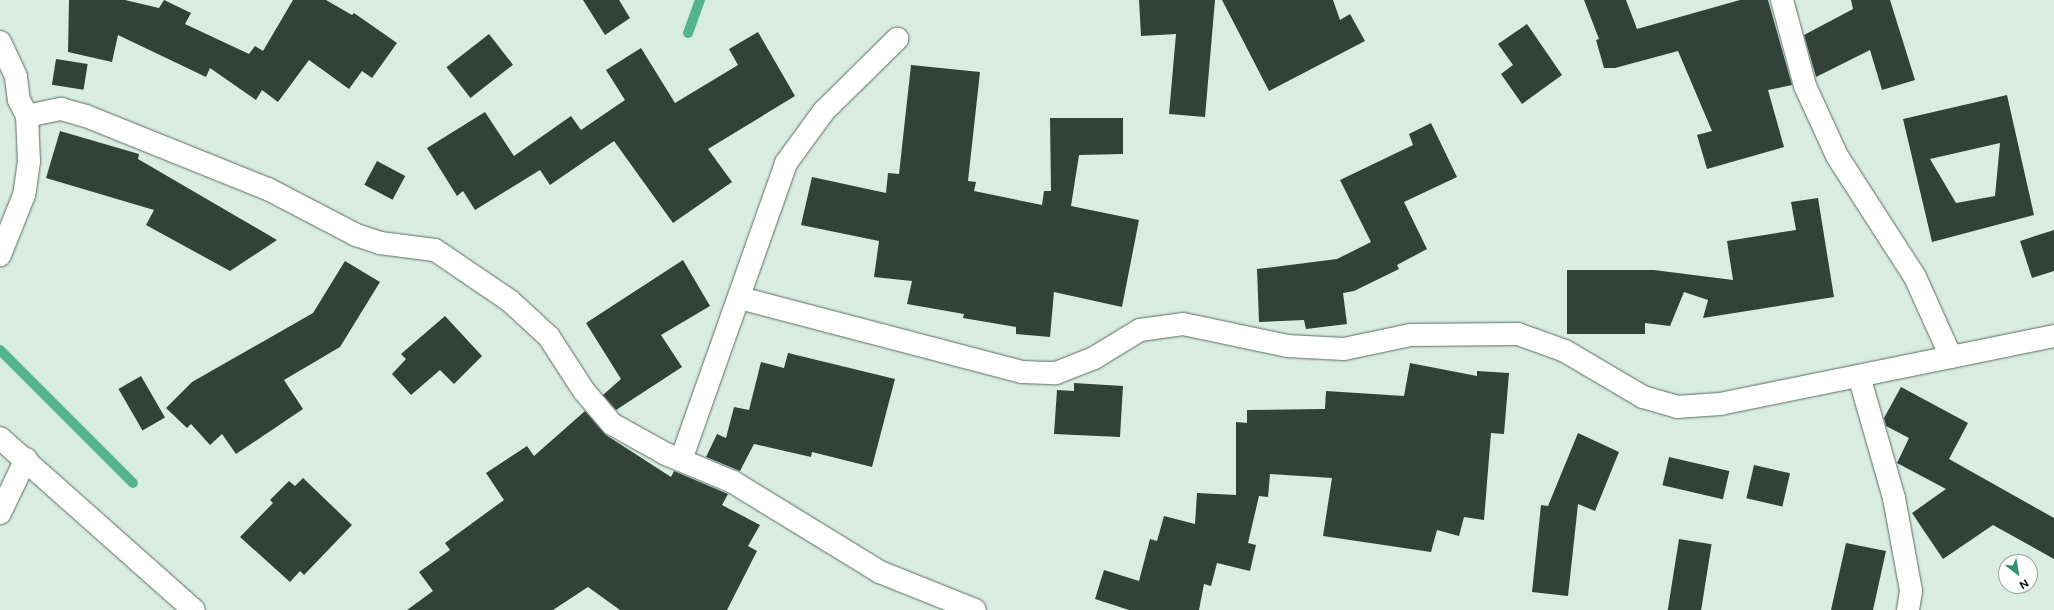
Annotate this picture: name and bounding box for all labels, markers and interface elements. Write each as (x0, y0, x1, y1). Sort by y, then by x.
north arrow (1998, 554, 2038, 594)
text: N (2017, 576, 2031, 592)

